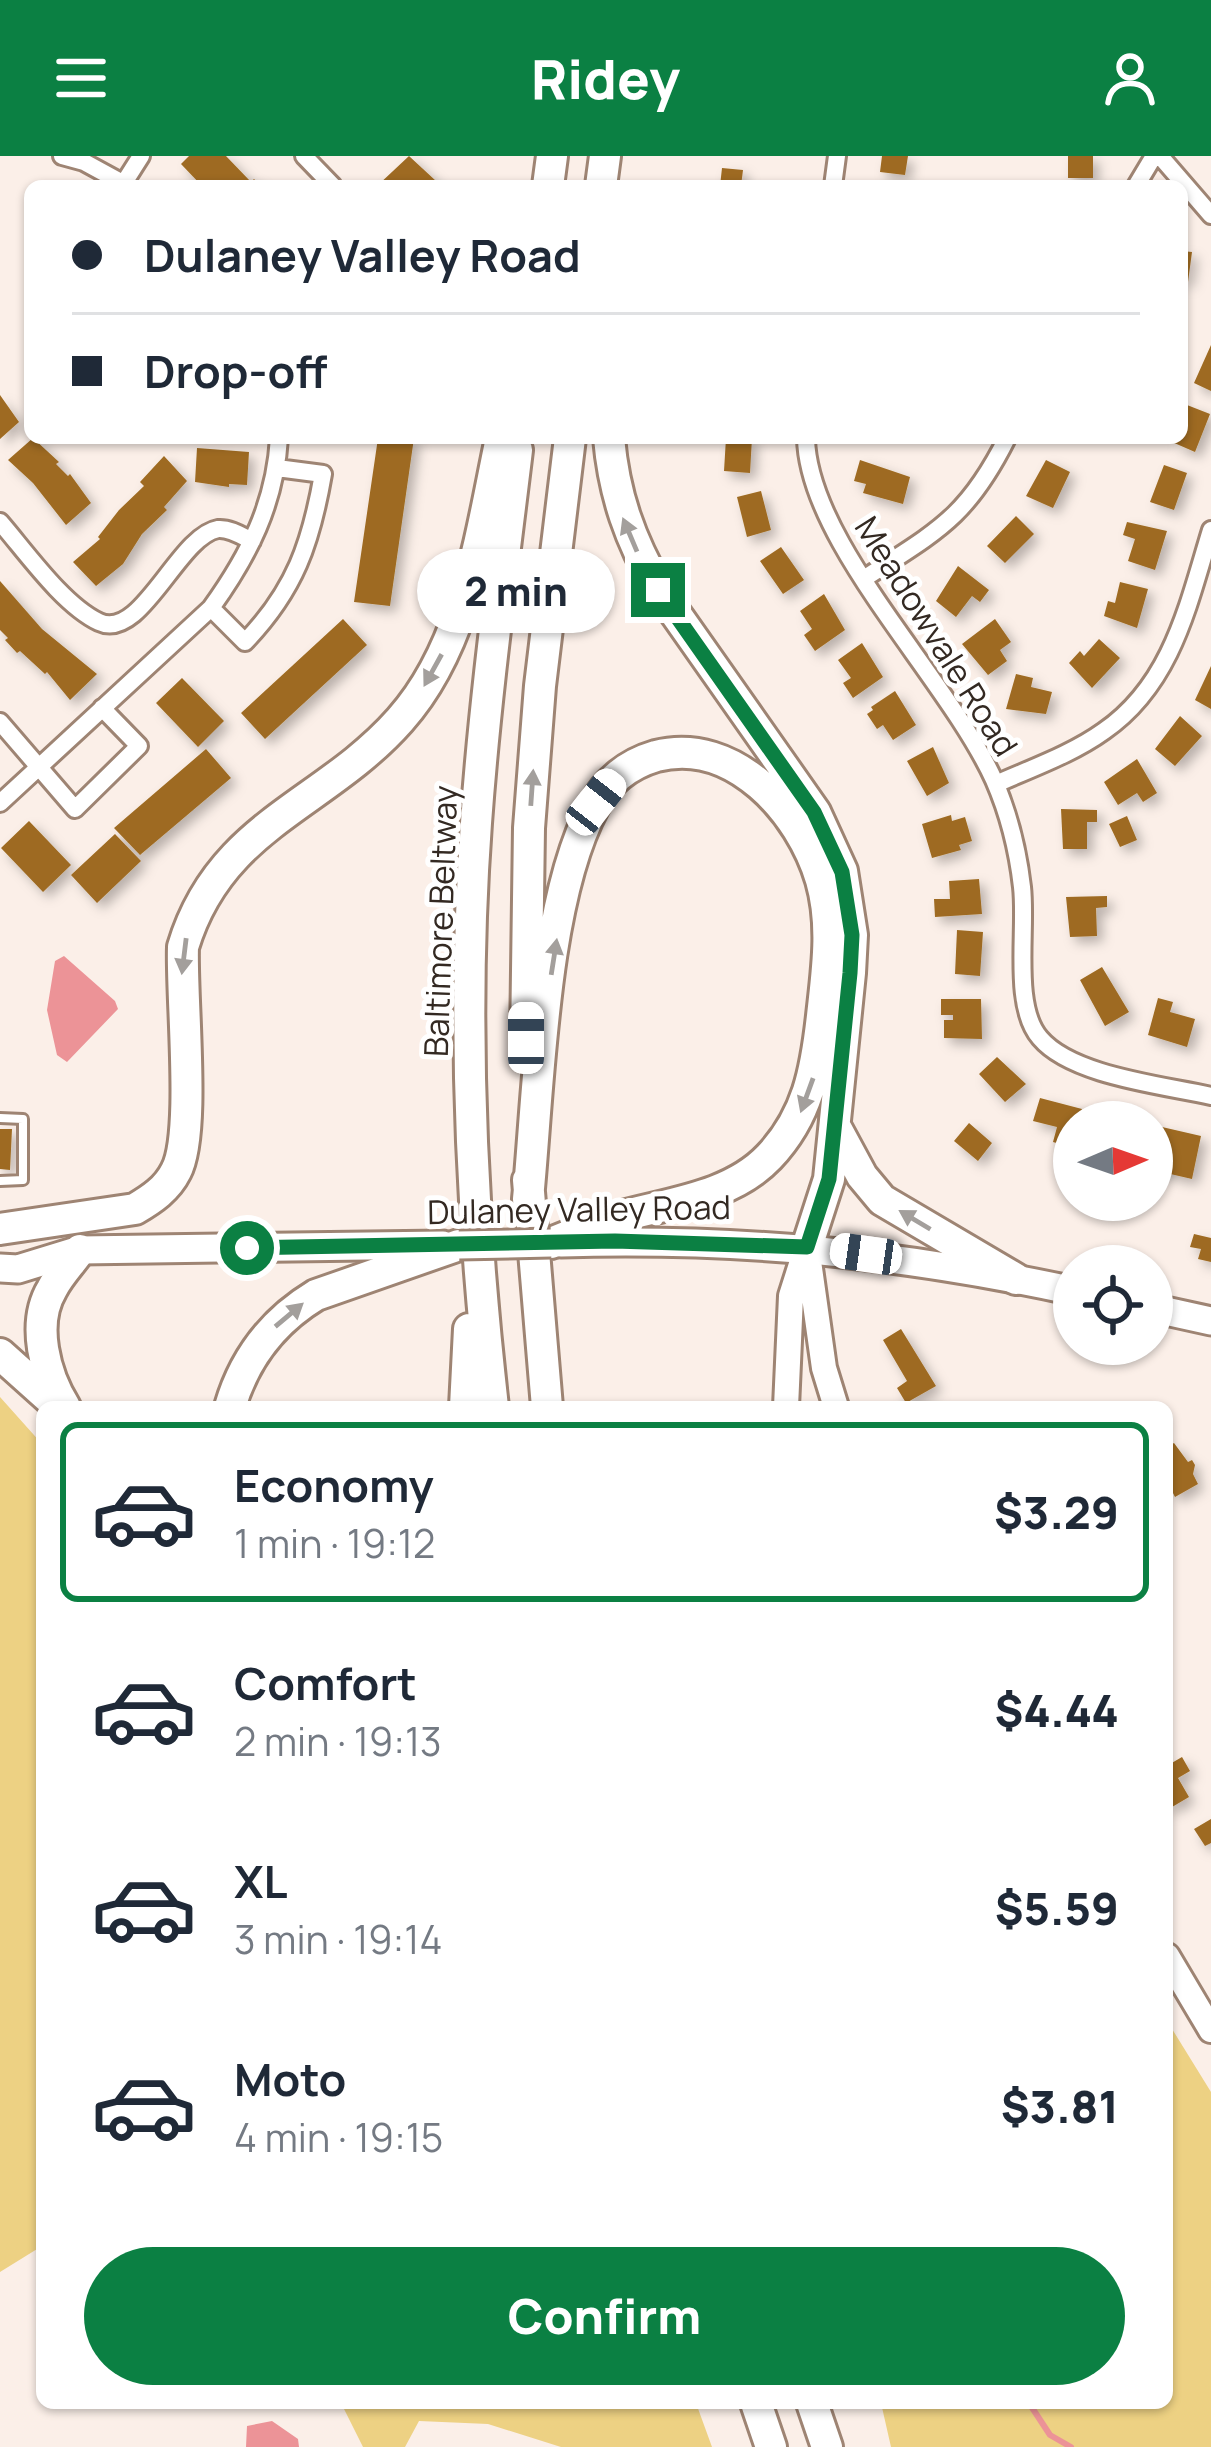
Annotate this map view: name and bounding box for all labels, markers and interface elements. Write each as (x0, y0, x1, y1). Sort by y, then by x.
text: Ridey (531, 41, 680, 115)
icon: menu (48, 45, 114, 111)
icon: person (1097, 45, 1163, 111)
text: Dulaney Valley Road (144, 224, 581, 286)
text: Drop-off (144, 340, 327, 402)
street label: Meadowvale Road (845, 508, 1029, 764)
one-way arrow (620, 518, 640, 553)
callout: 2 min (418, 548, 616, 632)
route end (631, 563, 685, 617)
text: 2 min (464, 564, 568, 618)
one-way arrow (423, 653, 444, 687)
car (560, 763, 632, 841)
one-way arrow (523, 769, 542, 806)
street label: Baltimore Beltway (413, 785, 467, 1057)
one-way arrow (175, 938, 194, 976)
one-way arrow (544, 938, 563, 975)
car (508, 1002, 544, 1074)
one-way arrow (797, 1077, 815, 1113)
north arrow (1053, 1101, 1173, 1221)
map controls (1053, 1101, 1173, 1365)
street label: Dulaney Valley Road (427, 1184, 731, 1234)
one-way arrow (898, 1211, 932, 1232)
route start (220, 1221, 274, 1275)
car (828, 1231, 904, 1277)
button: locate (1053, 1245, 1173, 1365)
one-way arrow (274, 1303, 304, 1329)
text: Economy (234, 1454, 434, 1516)
icon: car (90, 1458, 198, 1566)
text: $3.29 (994, 1481, 1119, 1543)
text: 1 min · 19:12 (234, 1516, 435, 1570)
text: Comfort (234, 1652, 417, 1714)
icon: car (90, 1656, 198, 1764)
text: $4.44 (995, 1679, 1119, 1741)
text: 2 min · 19:13 (234, 1714, 442, 1768)
text: XL (234, 1850, 288, 1912)
icon: car (90, 1854, 198, 1962)
text: $5.59 (995, 1877, 1119, 1939)
text: 3 min · 19:14 (234, 1912, 442, 1966)
text: Moto (234, 2048, 346, 2110)
icon: car (90, 2052, 198, 2160)
text: $3.81 (1001, 2075, 1119, 2137)
text: 4 min · 19:15 (234, 2110, 443, 2164)
button: Confirm (84, 2247, 1125, 2385)

